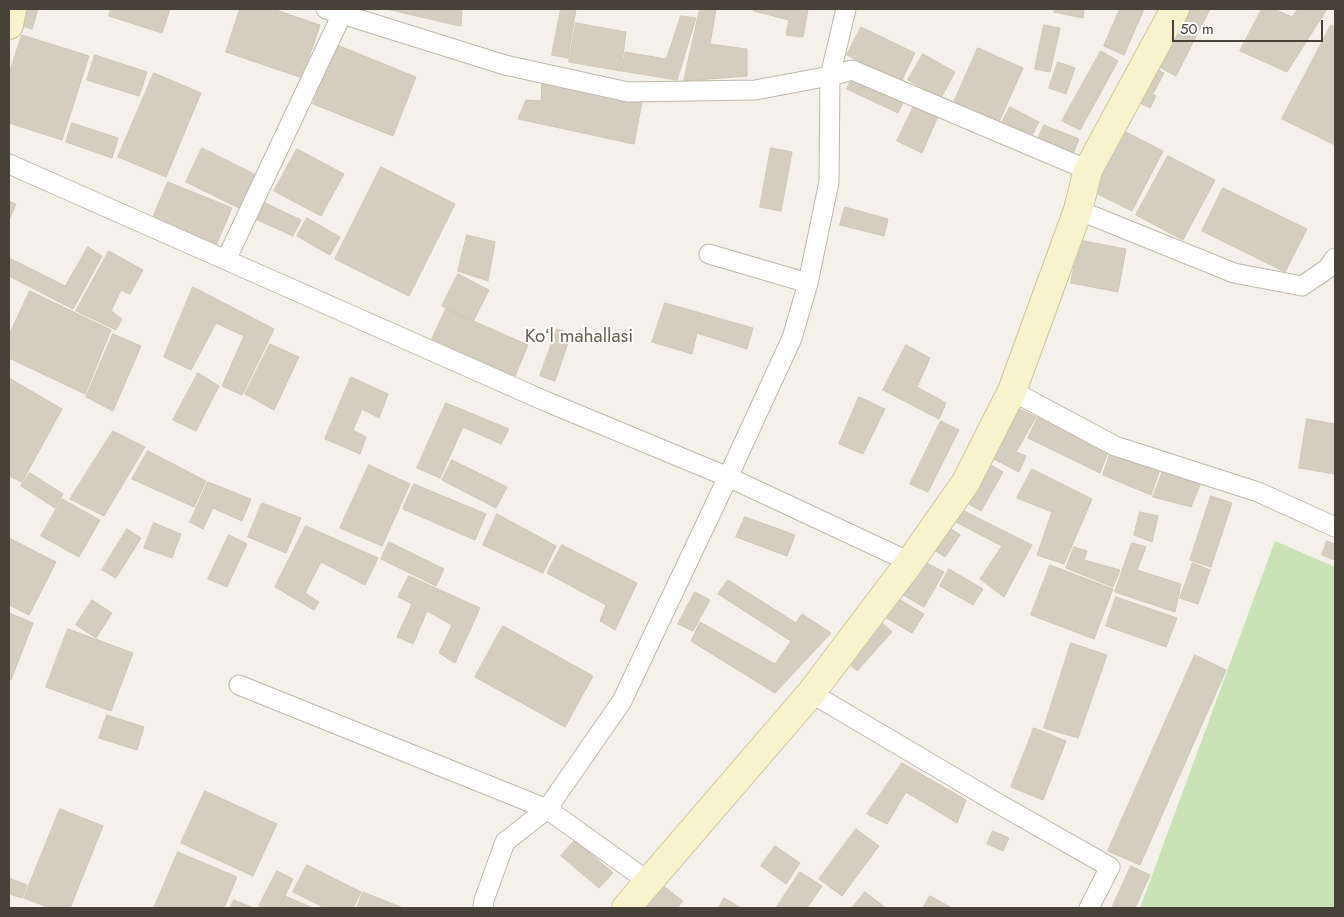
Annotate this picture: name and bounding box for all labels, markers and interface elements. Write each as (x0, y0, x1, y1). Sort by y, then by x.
scale bar (1174, 10, 1325, 42)
text: 50 m (1180, 18, 1214, 40)
district label: Koʻl mahallasi (525, 326, 633, 348)

